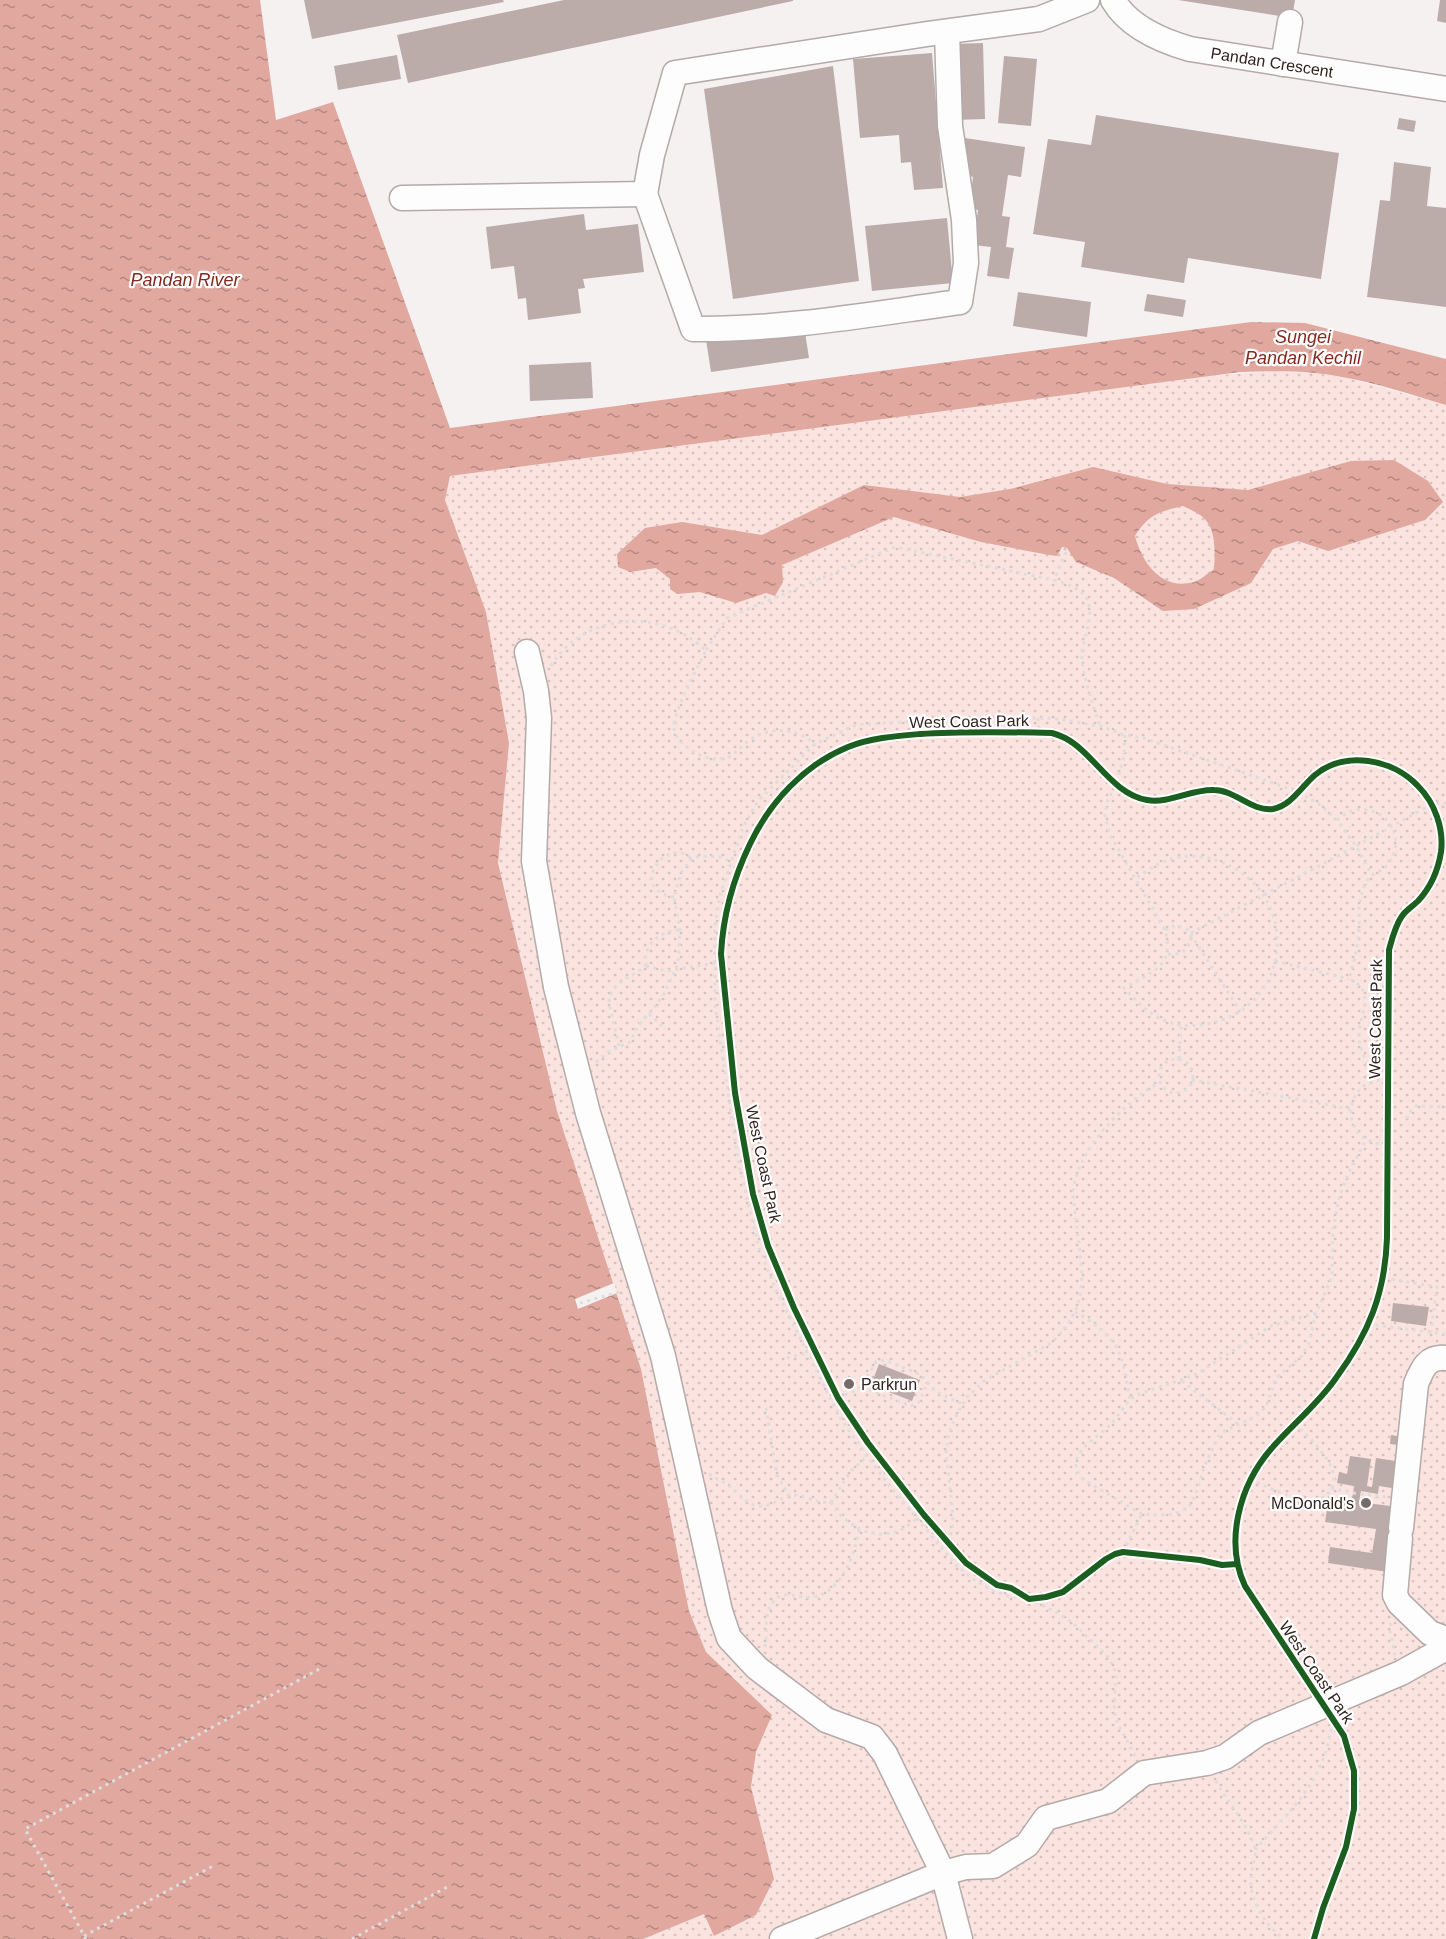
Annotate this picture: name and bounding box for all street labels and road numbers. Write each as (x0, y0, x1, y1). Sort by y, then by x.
street label: Pandan Crescent (1210, 44, 1335, 81)
street label: West Coast Park (909, 712, 1030, 731)
street label: West Coast Park (1366, 958, 1385, 1079)
street label: West Coast Park (743, 1104, 784, 1225)
street label: West Coast Park (1276, 1618, 1358, 1727)

